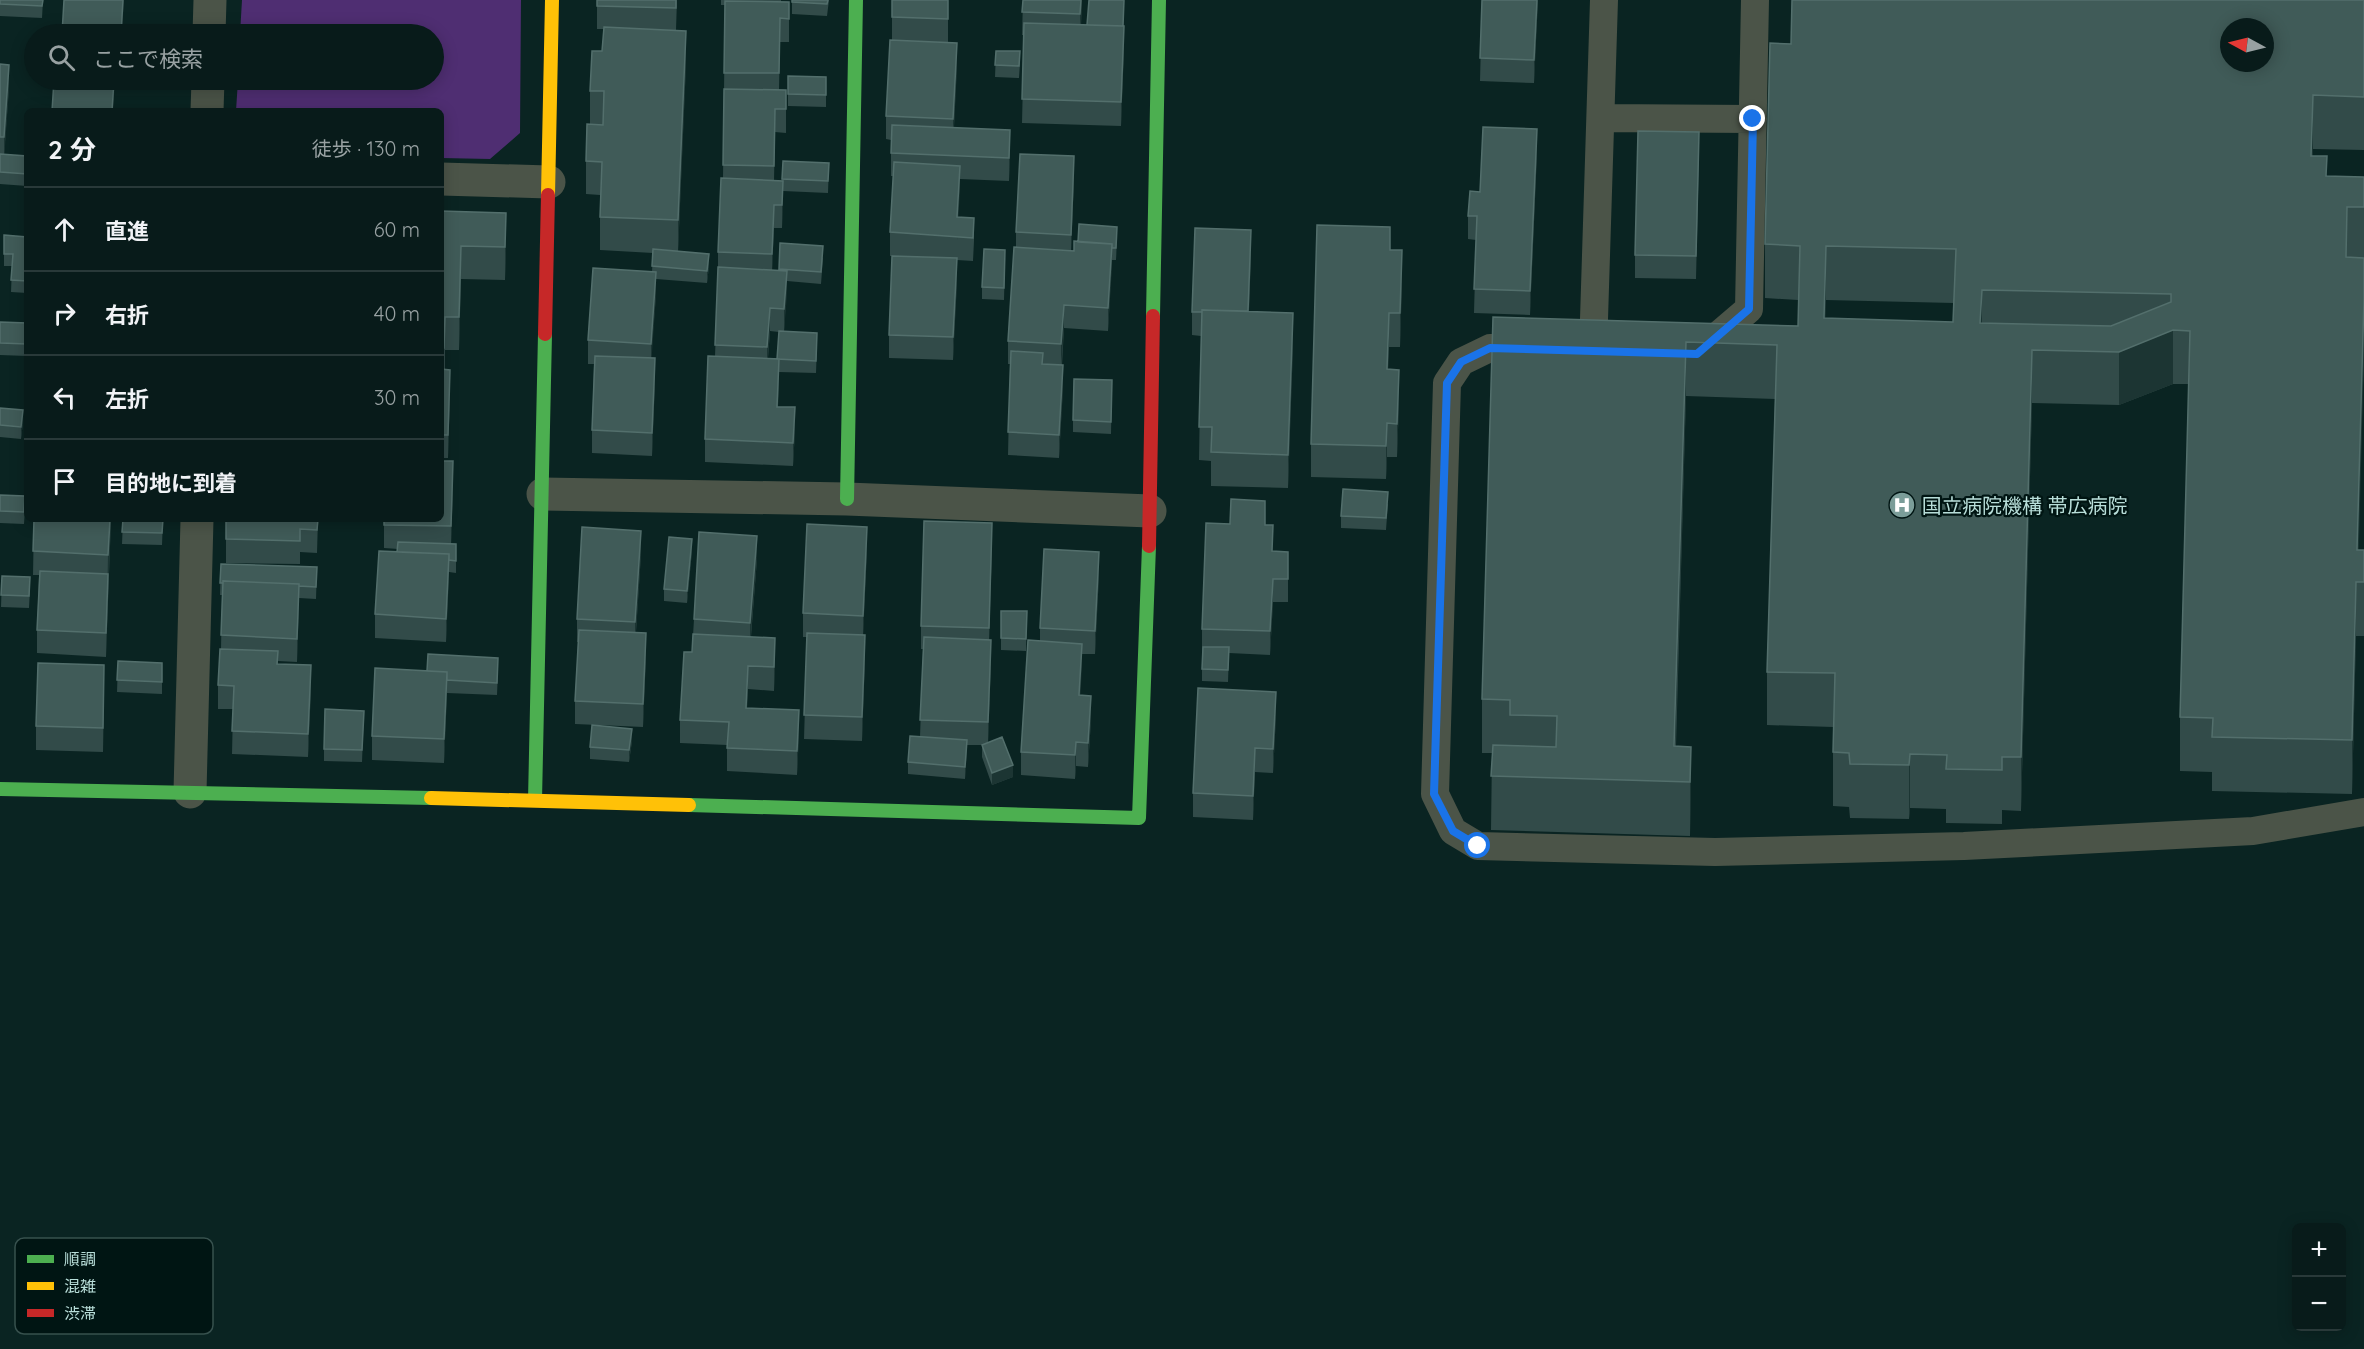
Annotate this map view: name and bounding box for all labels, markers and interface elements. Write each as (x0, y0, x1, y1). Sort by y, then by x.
north arrow (2220, 18, 2274, 72)
search box (24, 24, 444, 90)
icon: search (45, 41, 78, 74)
text: ここで検索 (93, 45, 203, 73)
route end (1739, 105, 1765, 131)
text: 2 分 (48, 133, 96, 166)
text: 徒歩 · 130 m (312, 136, 420, 161)
icon: ahead (48, 213, 81, 246)
text: 直進 (105, 217, 149, 245)
text: 60 m (374, 217, 420, 242)
icon: right (48, 297, 81, 330)
text: 右折 (105, 301, 149, 329)
text: 40 m (374, 301, 420, 326)
icon: left (48, 381, 81, 414)
text: 左折 (105, 385, 149, 413)
text: 30 m (374, 385, 420, 410)
icon: arrive (48, 465, 81, 498)
text: 目的地に到着 (105, 469, 237, 497)
hospital icon: 国立病院機構 帯広病院 (1887, 490, 1917, 520)
place label: 国立病院機構 帯広病院 (1922, 493, 2127, 518)
route start (1464, 832, 1490, 858)
map controls (2292, 1223, 2346, 1331)
button: + (2292, 1223, 2346, 1277)
legend (15, 1238, 213, 1334)
text: 順調 (64, 1249, 96, 1269)
text: 混雑 (64, 1276, 96, 1296)
button: − (2292, 1277, 2346, 1331)
text: 渋滞 (64, 1303, 96, 1323)

